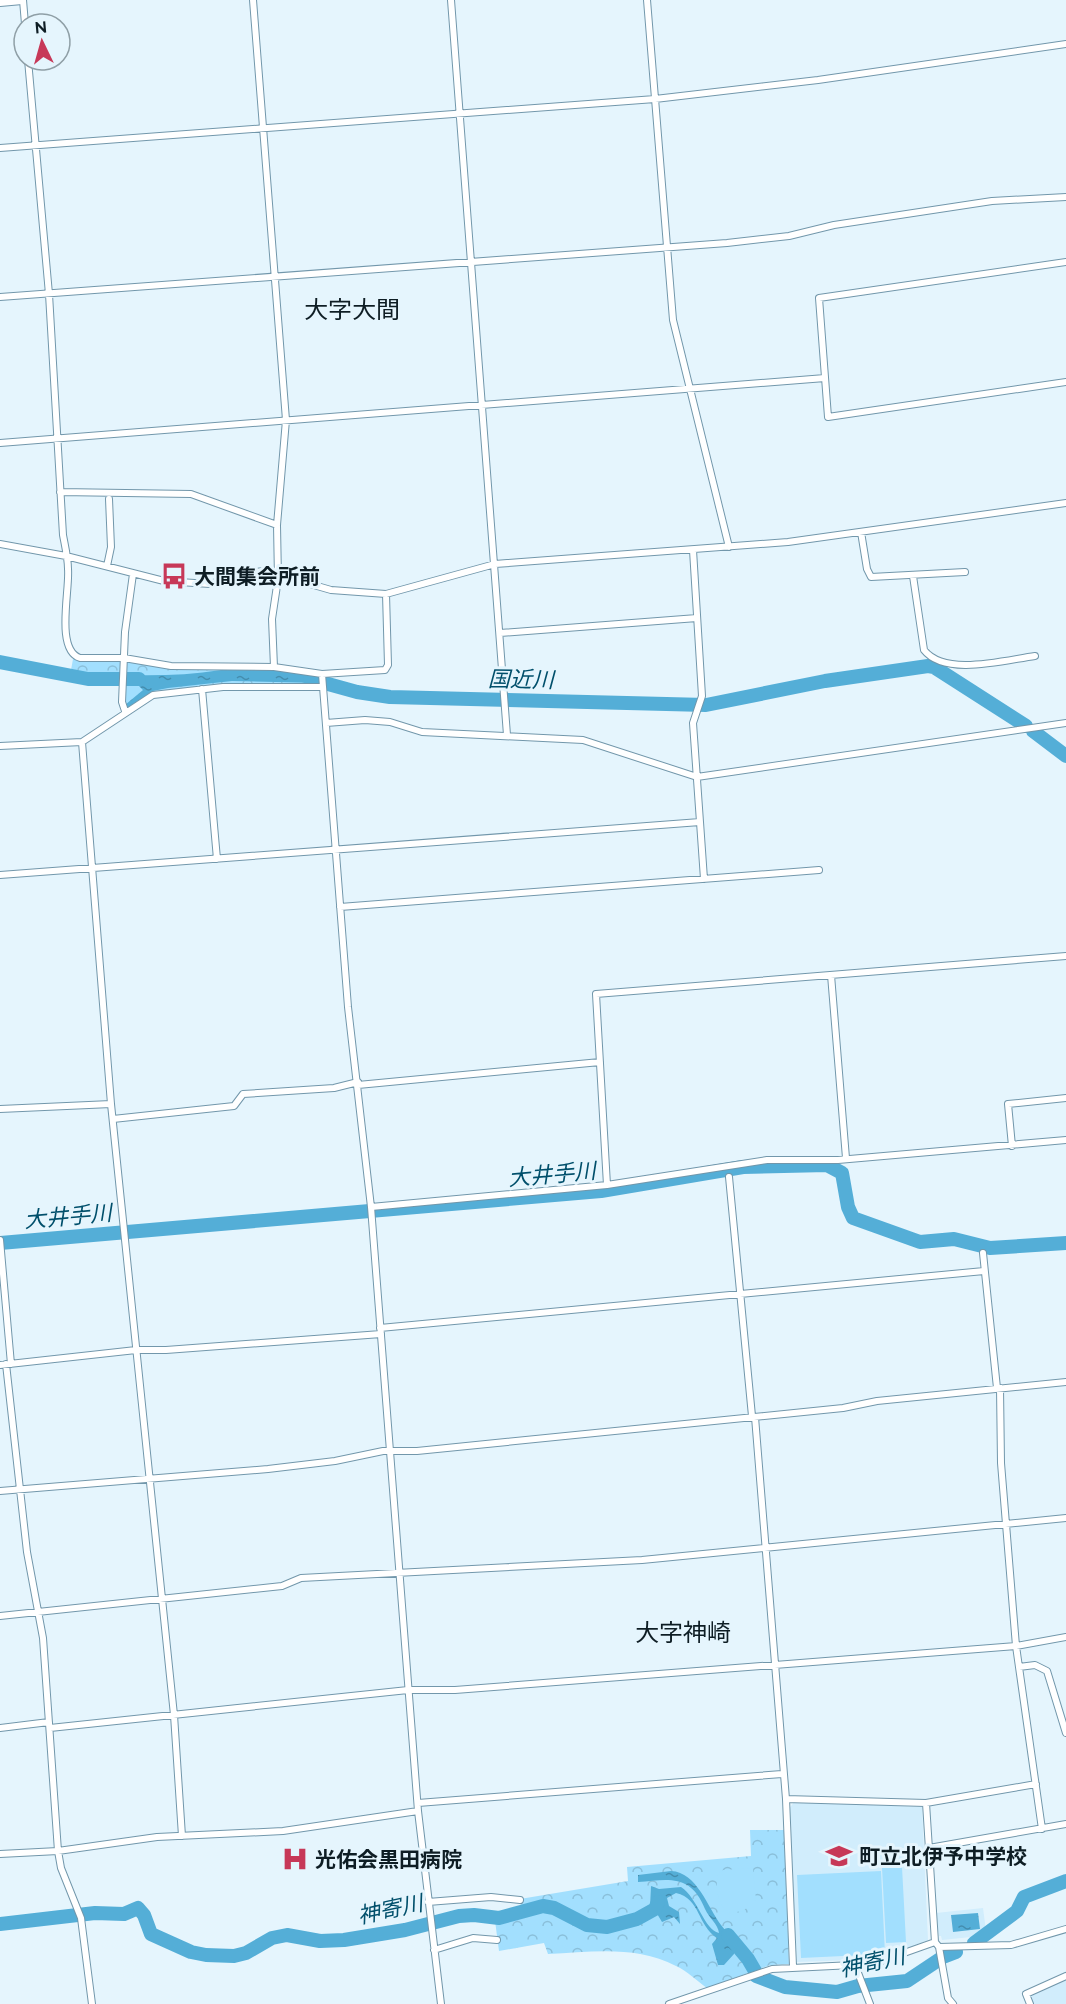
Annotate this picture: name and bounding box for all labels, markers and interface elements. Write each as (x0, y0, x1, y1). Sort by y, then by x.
north arrow (12, 12, 72, 72)
text: N (34, 18, 48, 38)
district label: 大字大間 (304, 295, 400, 324)
bus stop icon: 大間集会所前 (159, 561, 189, 591)
place label: 大間集会所前 (194, 564, 320, 589)
water label: 国近川 (488, 665, 556, 693)
water label: 大井手川 (507, 1157, 599, 1191)
water label: 大井手川 (23, 1199, 115, 1233)
district label: 大字神崎 (635, 1618, 731, 1647)
school or university icon: 町立北伊予中学校 (824, 1841, 854, 1871)
hospital icon: 光佑会黒田病院 (280, 1844, 310, 1874)
place label: 町立北伊予中学校 (859, 1844, 1027, 1869)
place label: 光佑会黒田病院 (315, 1847, 462, 1872)
water label: 神寄川 (355, 1889, 427, 1929)
water label: 神寄川 (837, 1942, 909, 1982)

